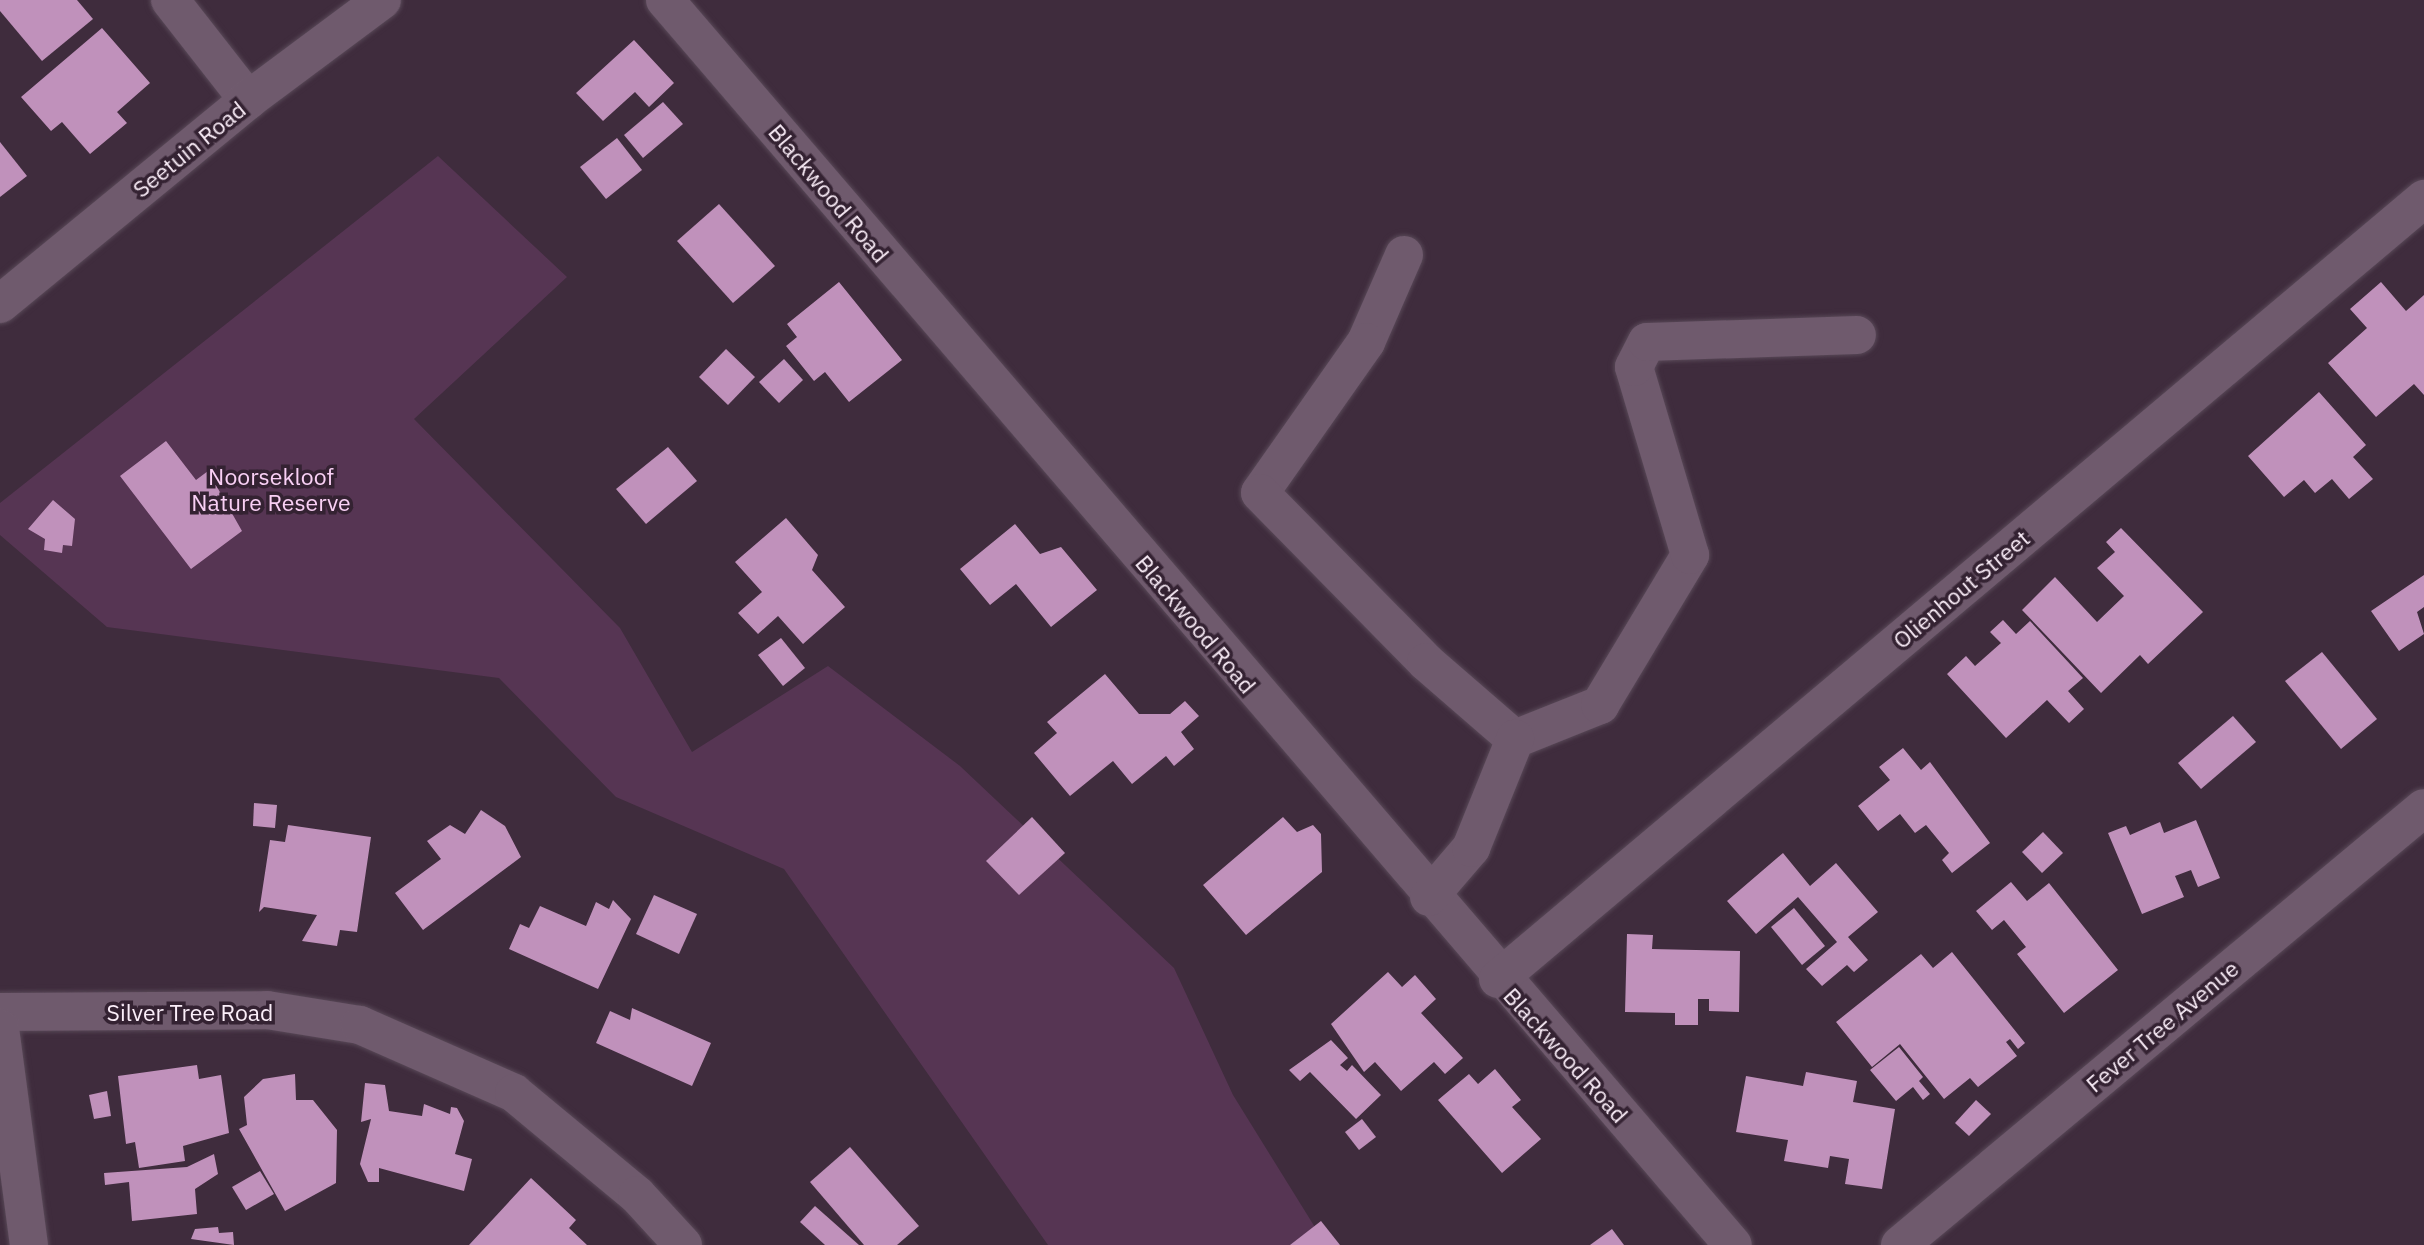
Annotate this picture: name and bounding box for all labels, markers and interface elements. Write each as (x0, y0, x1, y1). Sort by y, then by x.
street label: Seetuin Road (127, 95, 251, 203)
street label: Blackwood Road (763, 118, 895, 268)
park label: Noorsekloof Nature Reserve (191, 462, 351, 516)
street label: Olienhout Street (1887, 524, 2035, 654)
street label: Blackwood Road (1130, 549, 1262, 699)
street label: Fever Tree Avenue (2080, 954, 2244, 1098)
street label: Blackwood Road (1498, 982, 1634, 1128)
street label: Silver Tree Road (107, 998, 273, 1026)

